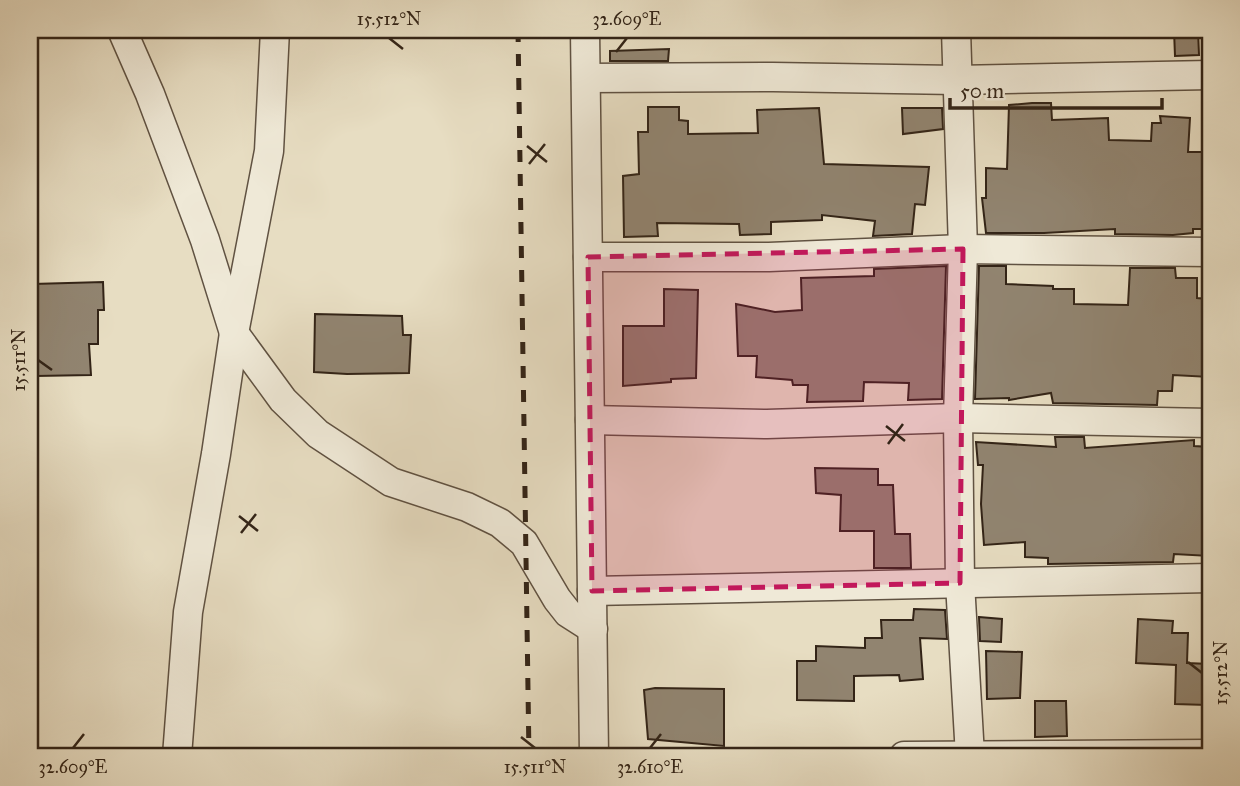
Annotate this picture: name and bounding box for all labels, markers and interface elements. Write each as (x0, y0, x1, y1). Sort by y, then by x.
text: 15.512°N (357, 8, 421, 30)
text: 32.609°E (593, 8, 662, 30)
scale bar (950, 66, 1161, 110)
text: 50 m (960, 78, 1005, 104)
text: 15.511°N (8, 329, 30, 391)
text: 15.512°N (1210, 641, 1232, 705)
text: 32.609°E (39, 756, 108, 778)
text: 15.511°N (504, 756, 566, 778)
text: 32.610°E (617, 756, 683, 778)

